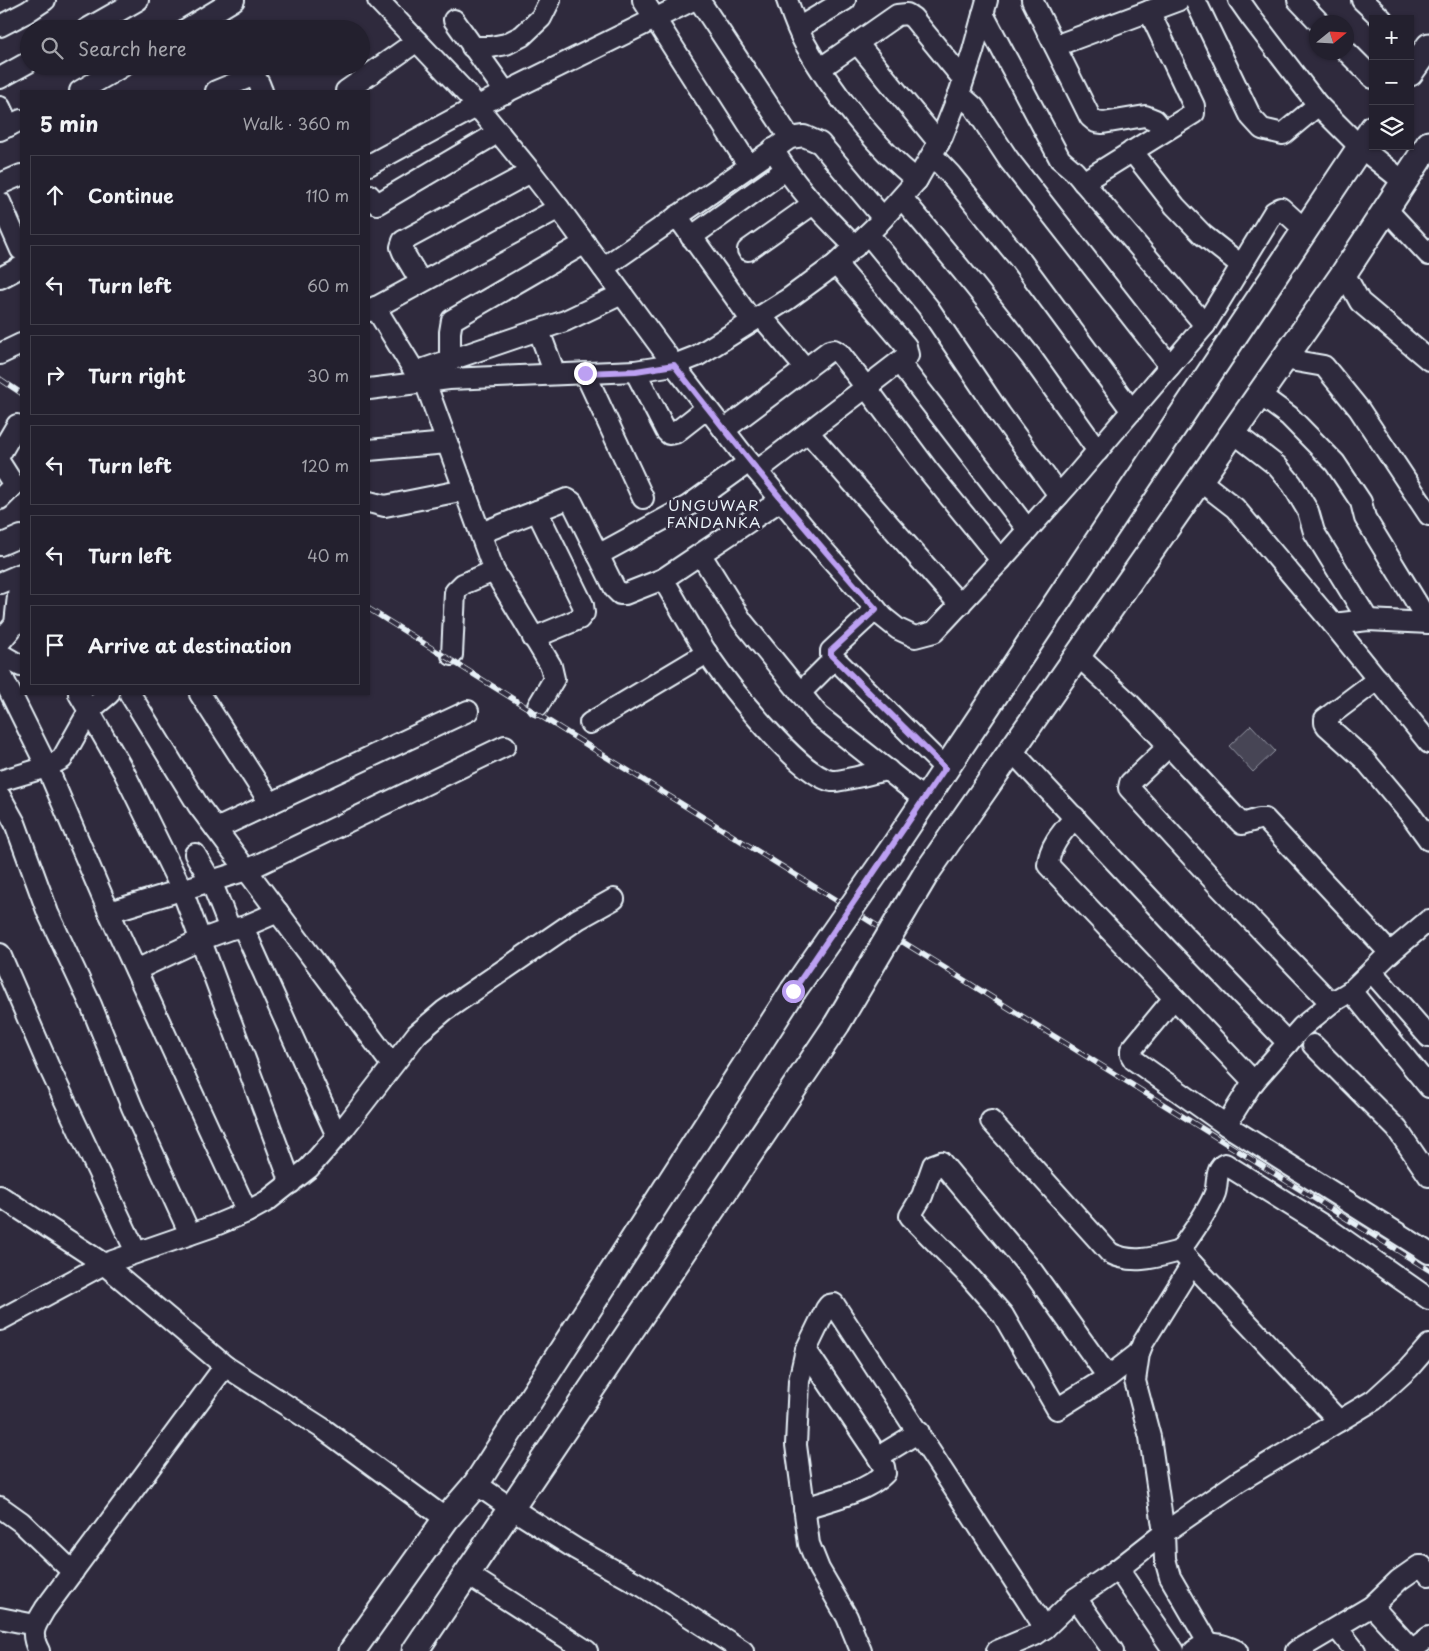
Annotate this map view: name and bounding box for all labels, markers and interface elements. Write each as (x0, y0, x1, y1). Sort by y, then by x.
north arrow (1309, 15, 1354, 60)
map controls (1369, 15, 1414, 150)
button: + (1369, 15, 1414, 60)
search box (20, 20, 370, 75)
icon: search (38, 34, 66, 62)
text: Search here (78, 34, 187, 62)
button: − (1369, 60, 1414, 105)
button: layers (1369, 105, 1414, 150)
text: 5 min (40, 107, 98, 139)
text: Walk · 360 m (243, 111, 350, 135)
icon: ahead (41, 181, 69, 209)
text: Continue (88, 181, 174, 209)
text: 110 m (306, 183, 349, 207)
icon: left (41, 271, 69, 299)
text: Turn left (88, 271, 172, 299)
text: 60 m (307, 273, 349, 297)
icon: right (41, 361, 69, 389)
text: Turn right (88, 361, 186, 389)
route end (574, 362, 597, 385)
text: 30 m (307, 363, 349, 387)
icon: left (41, 451, 69, 479)
text: Turn left (88, 451, 172, 479)
text: 120 m (302, 453, 349, 477)
district label: UNGUWAR FANDANKA (666, 493, 762, 533)
icon: left (41, 541, 69, 569)
text: Turn left (88, 541, 172, 569)
text: 40 m (307, 543, 349, 567)
icon: arrive (41, 631, 69, 659)
text: Arrive at destination (88, 631, 292, 659)
route start (782, 980, 805, 1003)

